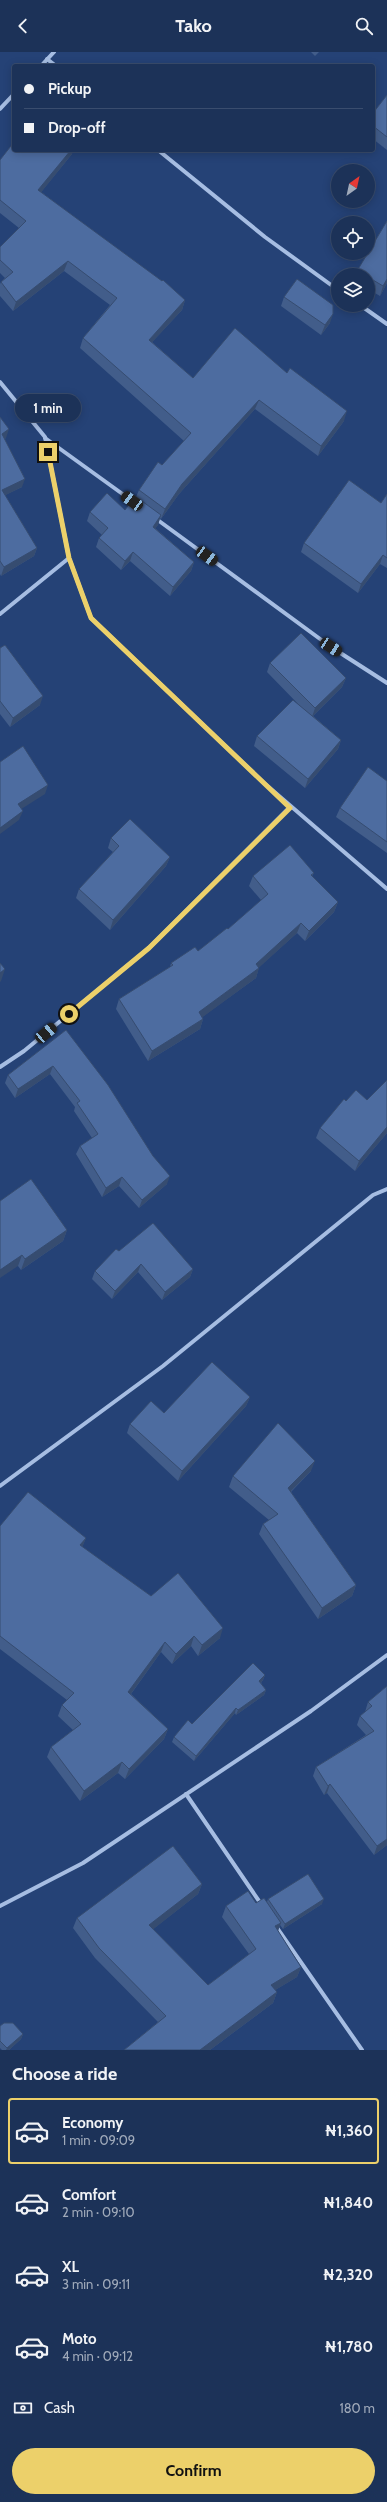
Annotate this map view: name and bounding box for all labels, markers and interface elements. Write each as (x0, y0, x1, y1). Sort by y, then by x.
icon: back (12, 15, 34, 37)
text: Tako (175, 15, 212, 37)
icon: search (353, 15, 375, 37)
text: Pickup (48, 80, 91, 98)
text: Drop-off (48, 119, 106, 137)
north arrow (331, 164, 375, 208)
map controls (331, 164, 375, 312)
button: locate (331, 216, 375, 260)
button: layers (331, 268, 375, 312)
callout: 1 min (15, 394, 81, 422)
text: 1 min (33, 400, 63, 416)
route end (39, 443, 57, 461)
car (119, 489, 145, 513)
car (194, 544, 220, 568)
car (318, 635, 344, 659)
route start (60, 1005, 78, 1023)
car (33, 1021, 59, 1045)
text: Choose a ride (12, 2063, 117, 2085)
icon: car (14, 2113, 50, 2149)
text: Economy (62, 2114, 123, 2132)
text: ₦1,360 (325, 2122, 373, 2140)
text: 1 min · 09:09 (62, 2132, 135, 2148)
icon: car (14, 2185, 50, 2221)
text: Comfort (62, 2186, 116, 2204)
text: ₦1,840 (323, 2194, 373, 2212)
text: 2 min · 09:10 (62, 2204, 135, 2220)
icon: car (14, 2257, 50, 2293)
text: XL (62, 2258, 79, 2276)
text: ₦2,320 (323, 2266, 373, 2284)
text: 3 min · 09:11 (62, 2276, 130, 2292)
icon: car (14, 2329, 50, 2365)
text: Moto (62, 2330, 96, 2348)
text: ₦1,780 (325, 2338, 373, 2356)
text: 4 min · 09:12 (62, 2348, 133, 2364)
icon: cash (12, 2397, 34, 2419)
text: Cash (44, 2399, 75, 2417)
text: 180 m (339, 2400, 375, 2416)
button: Confirm (12, 2448, 375, 2494)

